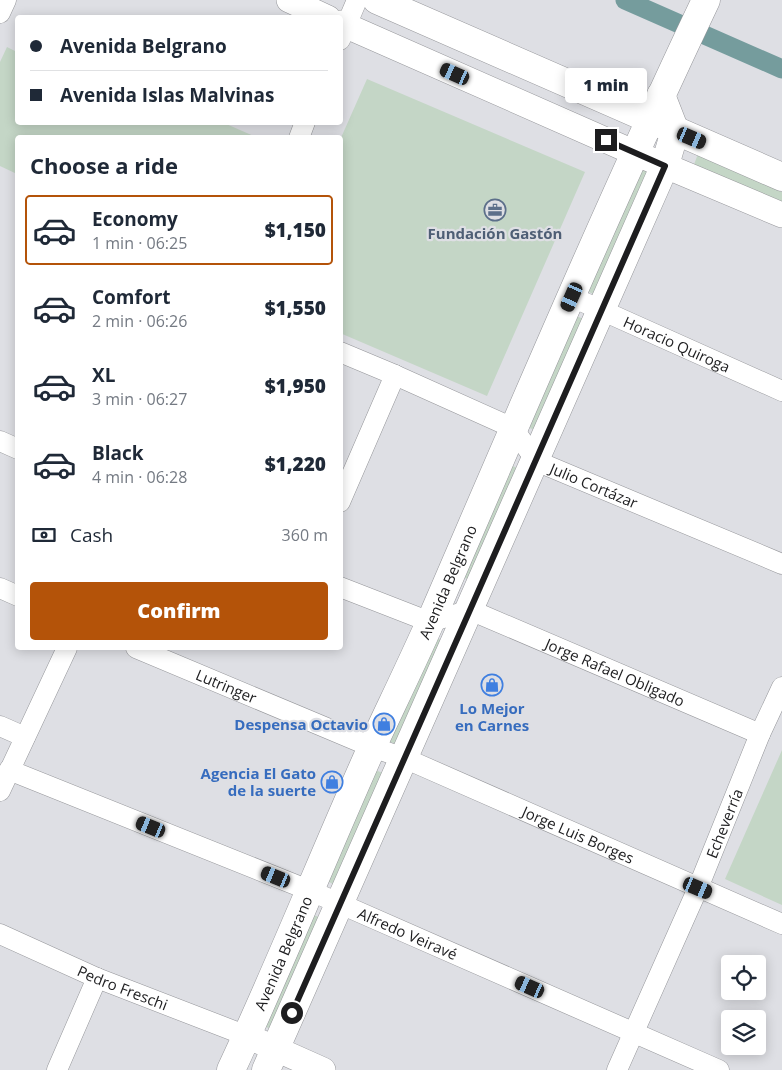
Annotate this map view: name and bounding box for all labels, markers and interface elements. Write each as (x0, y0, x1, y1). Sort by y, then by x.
text: Avenida Belgrano (60, 33, 227, 59)
car (438, 61, 471, 87)
callout: 1 min (565, 68, 647, 102)
text: 1 min (583, 74, 629, 96)
text: Avenida Islas Malvinas (60, 82, 274, 108)
car (675, 125, 708, 151)
route end (595, 129, 617, 151)
text: Choose a ride (30, 150, 178, 180)
office icon: Fundación Gastón (483, 198, 507, 222)
text: Economy (92, 206, 178, 232)
icon: car (32, 208, 77, 253)
text: $1,150 (265, 217, 326, 243)
place label: Fundación Gastón (428, 223, 562, 243)
text: 1 min · 06:25 (92, 232, 187, 254)
car (559, 280, 584, 314)
text: Comfort (92, 284, 171, 310)
icon: car (32, 286, 77, 331)
text: $1,550 (265, 295, 326, 321)
text: 2 min · 06:26 (92, 310, 187, 332)
street label: Horacio Quiroga (620, 311, 733, 377)
text: XL (92, 362, 115, 388)
icon: car (32, 364, 77, 409)
text: $1,950 (265, 373, 326, 399)
text: 3 min · 06:27 (92, 388, 187, 410)
text: Black (92, 440, 144, 466)
icon: car (32, 442, 77, 487)
text: $1,220 (265, 451, 326, 477)
street label: Julio Cortázar (545, 457, 641, 513)
text: 4 min · 06:28 (92, 466, 187, 488)
icon: cash (30, 521, 58, 549)
text: Cash (70, 522, 113, 548)
street label: Avenida Belgrano (414, 522, 481, 642)
text: 360 m (282, 524, 328, 546)
button: Confirm (30, 582, 328, 640)
street label: Jorge Rafael Obligado (540, 633, 688, 711)
street label: Lutringer (193, 664, 260, 708)
shop icon: Lo Mejor en Carnes (480, 673, 504, 697)
place label: Lo Mejor en Carnes (455, 698, 529, 735)
shop icon: Despensa Octavio (372, 712, 396, 736)
place label: Despensa Octavio (234, 714, 368, 734)
place label: Agencia El Gato de la suerte (201, 763, 316, 800)
shop icon: Agencia El Gato de la suerte (320, 770, 344, 794)
street label: Echeverría (701, 785, 747, 861)
street label: Jorge Luis Borges (517, 800, 637, 868)
car (134, 814, 167, 840)
car (259, 864, 292, 890)
car (681, 875, 714, 901)
street label: Avenida Belgrano (249, 893, 316, 1013)
street label: Alfredo Veiravé (355, 903, 461, 964)
map controls (721, 955, 766, 1055)
button: locate (721, 955, 766, 1000)
street label: Pedro Freschi (74, 961, 171, 1014)
car (513, 974, 546, 1000)
route start (281, 1002, 303, 1024)
button: layers (721, 1010, 766, 1055)

